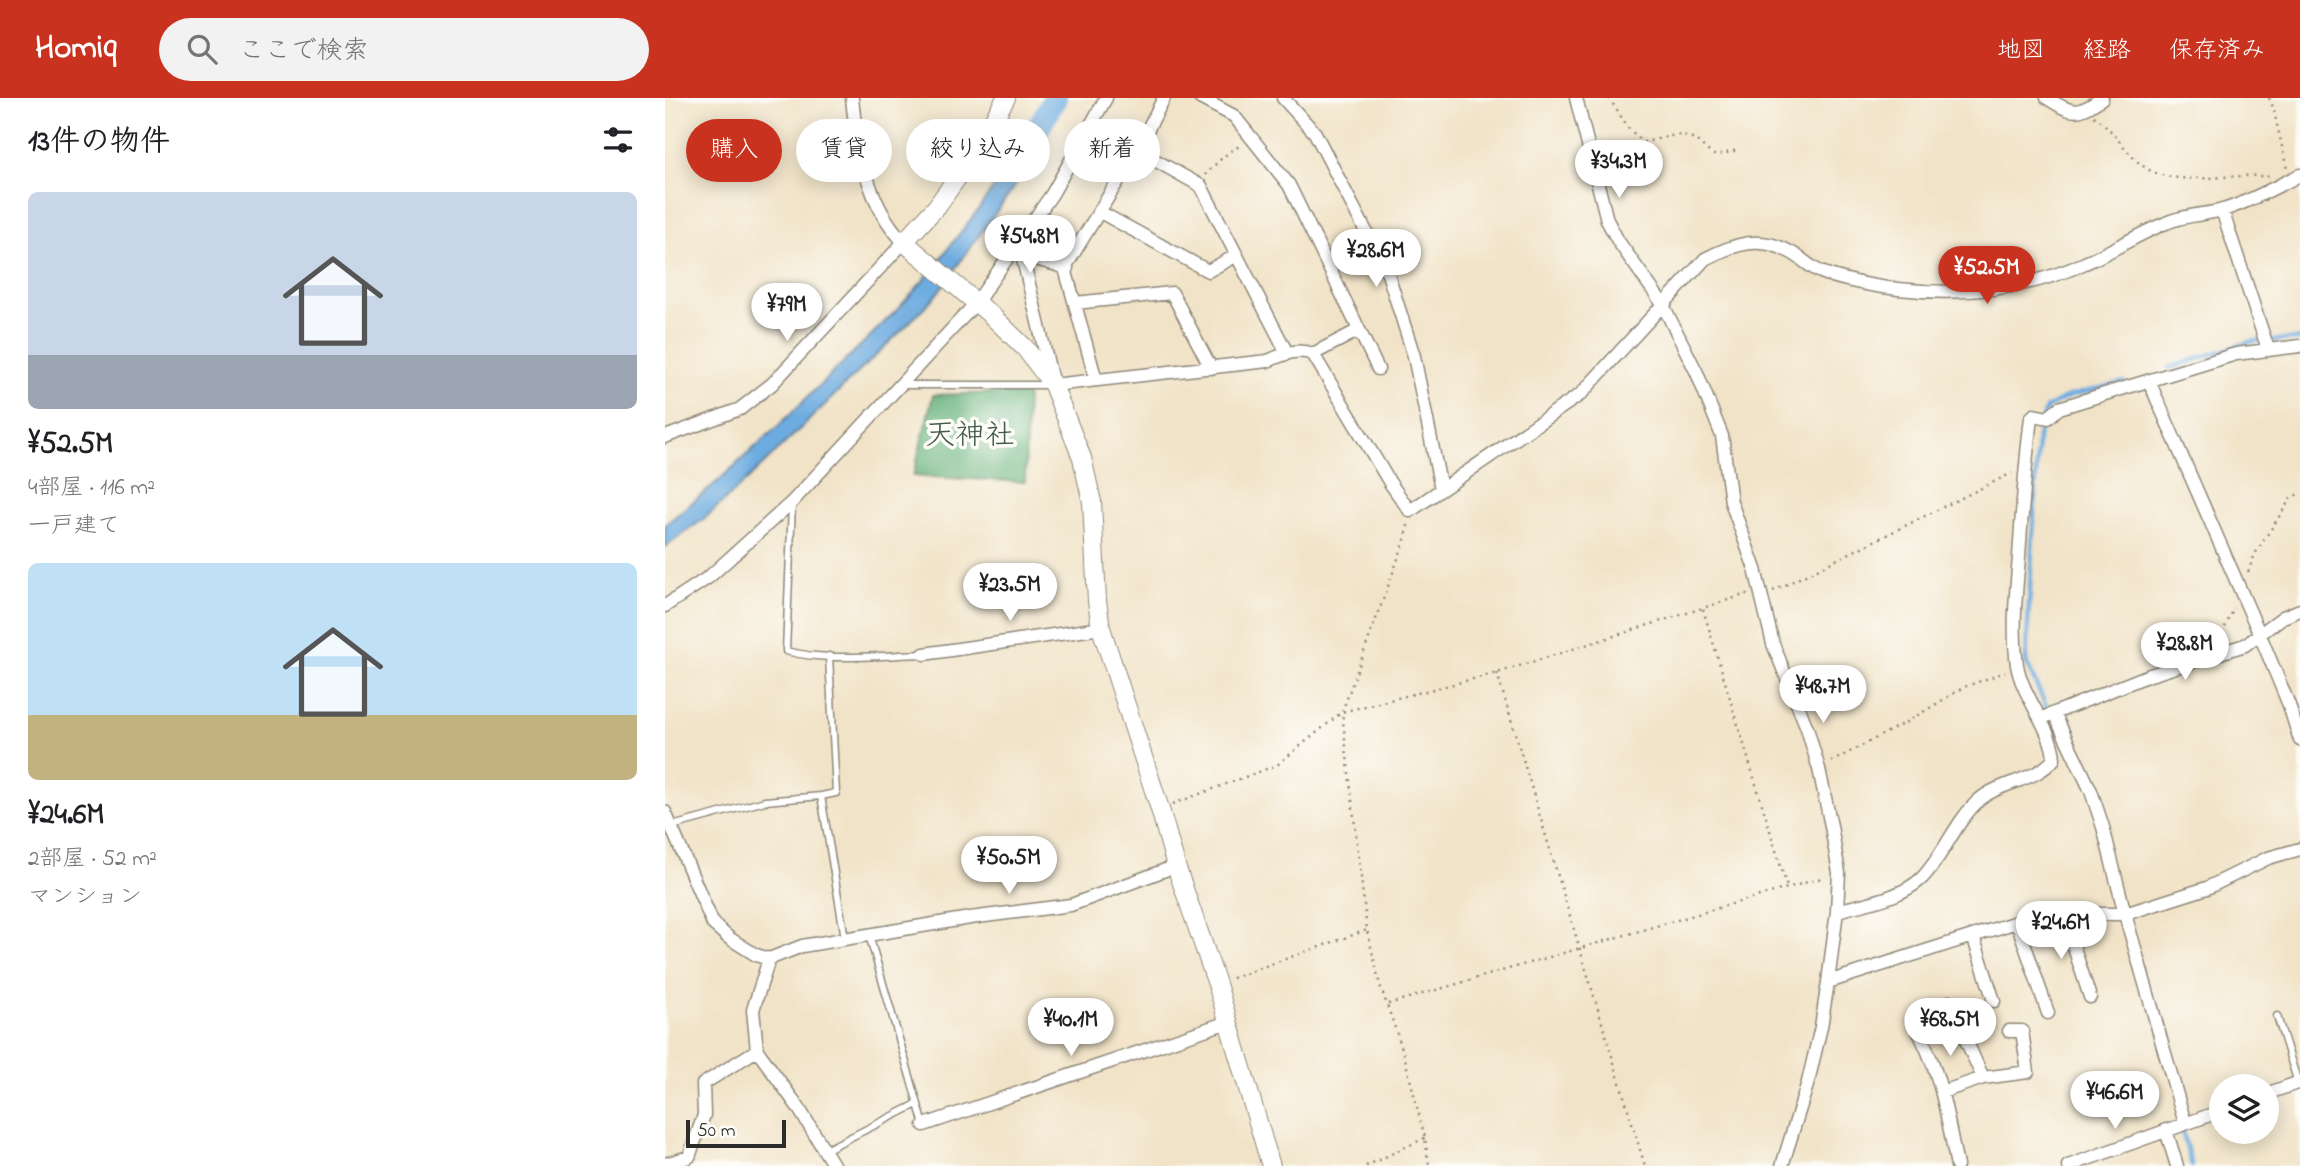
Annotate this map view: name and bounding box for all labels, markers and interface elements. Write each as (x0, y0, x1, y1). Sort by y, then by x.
search box (159, 18, 649, 81)
text: Homiq (35, 25, 117, 73)
icon: search (183, 30, 221, 68)
text: ここで検索 (239, 33, 369, 71)
text: 地図 (1997, 34, 2045, 69)
text: 経路 (2083, 34, 2131, 69)
text: 保存済み (2169, 34, 2265, 69)
chip: 購入 (686, 119, 782, 182)
chip: 賃貸 (796, 119, 892, 182)
chip: 絞り込み (906, 119, 1050, 182)
chip: 新着 (1064, 119, 1160, 182)
text: 13件の物件 (28, 121, 170, 165)
icon: filters (599, 121, 637, 159)
pin: ¥34.3M (1562, 140, 1676, 200)
text: ¥34.3M (1591, 146, 1647, 179)
pin: ¥54.8M (973, 216, 1087, 275)
text: ¥54.8M (1001, 221, 1059, 254)
pin: ¥28.6M (1319, 230, 1433, 289)
text: ¥28.6M (1347, 235, 1405, 268)
icon: home (270, 238, 396, 364)
pin: ¥52.5M (1930, 246, 2044, 306)
text: ¥52.5M (1954, 252, 2020, 285)
pin: ¥79M (746, 284, 828, 343)
text: ¥79M (767, 289, 807, 322)
park label: 天神社 (925, 415, 1015, 459)
text: ¥52.5M (28, 423, 113, 467)
text: 4部屋 · 116 m² (28, 472, 155, 505)
text: 一戸建て (28, 510, 120, 543)
pin: ¥23.5M (953, 564, 1067, 623)
text: ¥23.5M (979, 569, 1041, 602)
icon: home (270, 609, 396, 735)
pin: ¥28.8M (2128, 622, 2242, 682)
text: ¥28.8M (2157, 628, 2213, 661)
pin: ¥48.7M (1766, 666, 1880, 725)
text: ¥48.7M (1795, 671, 1851, 704)
text: ¥24.6M (28, 794, 105, 838)
pin: ¥50.5M (952, 836, 1066, 896)
text: ¥50.5M (977, 842, 1041, 875)
text: 2部屋 · 52 m² (28, 843, 157, 876)
text: マンション (28, 881, 142, 914)
pin: ¥24.6M (2004, 902, 2118, 961)
text: ¥24.6M (2032, 907, 2090, 940)
pin: ¥40.1M (1014, 998, 1128, 1058)
pin: ¥68.5M (1893, 998, 2007, 1058)
text: ¥40.1M (1044, 1004, 1098, 1037)
text: ¥68.5M (1920, 1004, 1980, 1037)
pin: ¥46.6M (2058, 1072, 2172, 1131)
map controls (2209, 1074, 2279, 1144)
button: layers (2209, 1074, 2279, 1144)
text: ¥46.6M (2086, 1077, 2144, 1110)
scale bar (686, 1117, 786, 1149)
text: 50 m (697, 1118, 736, 1145)

